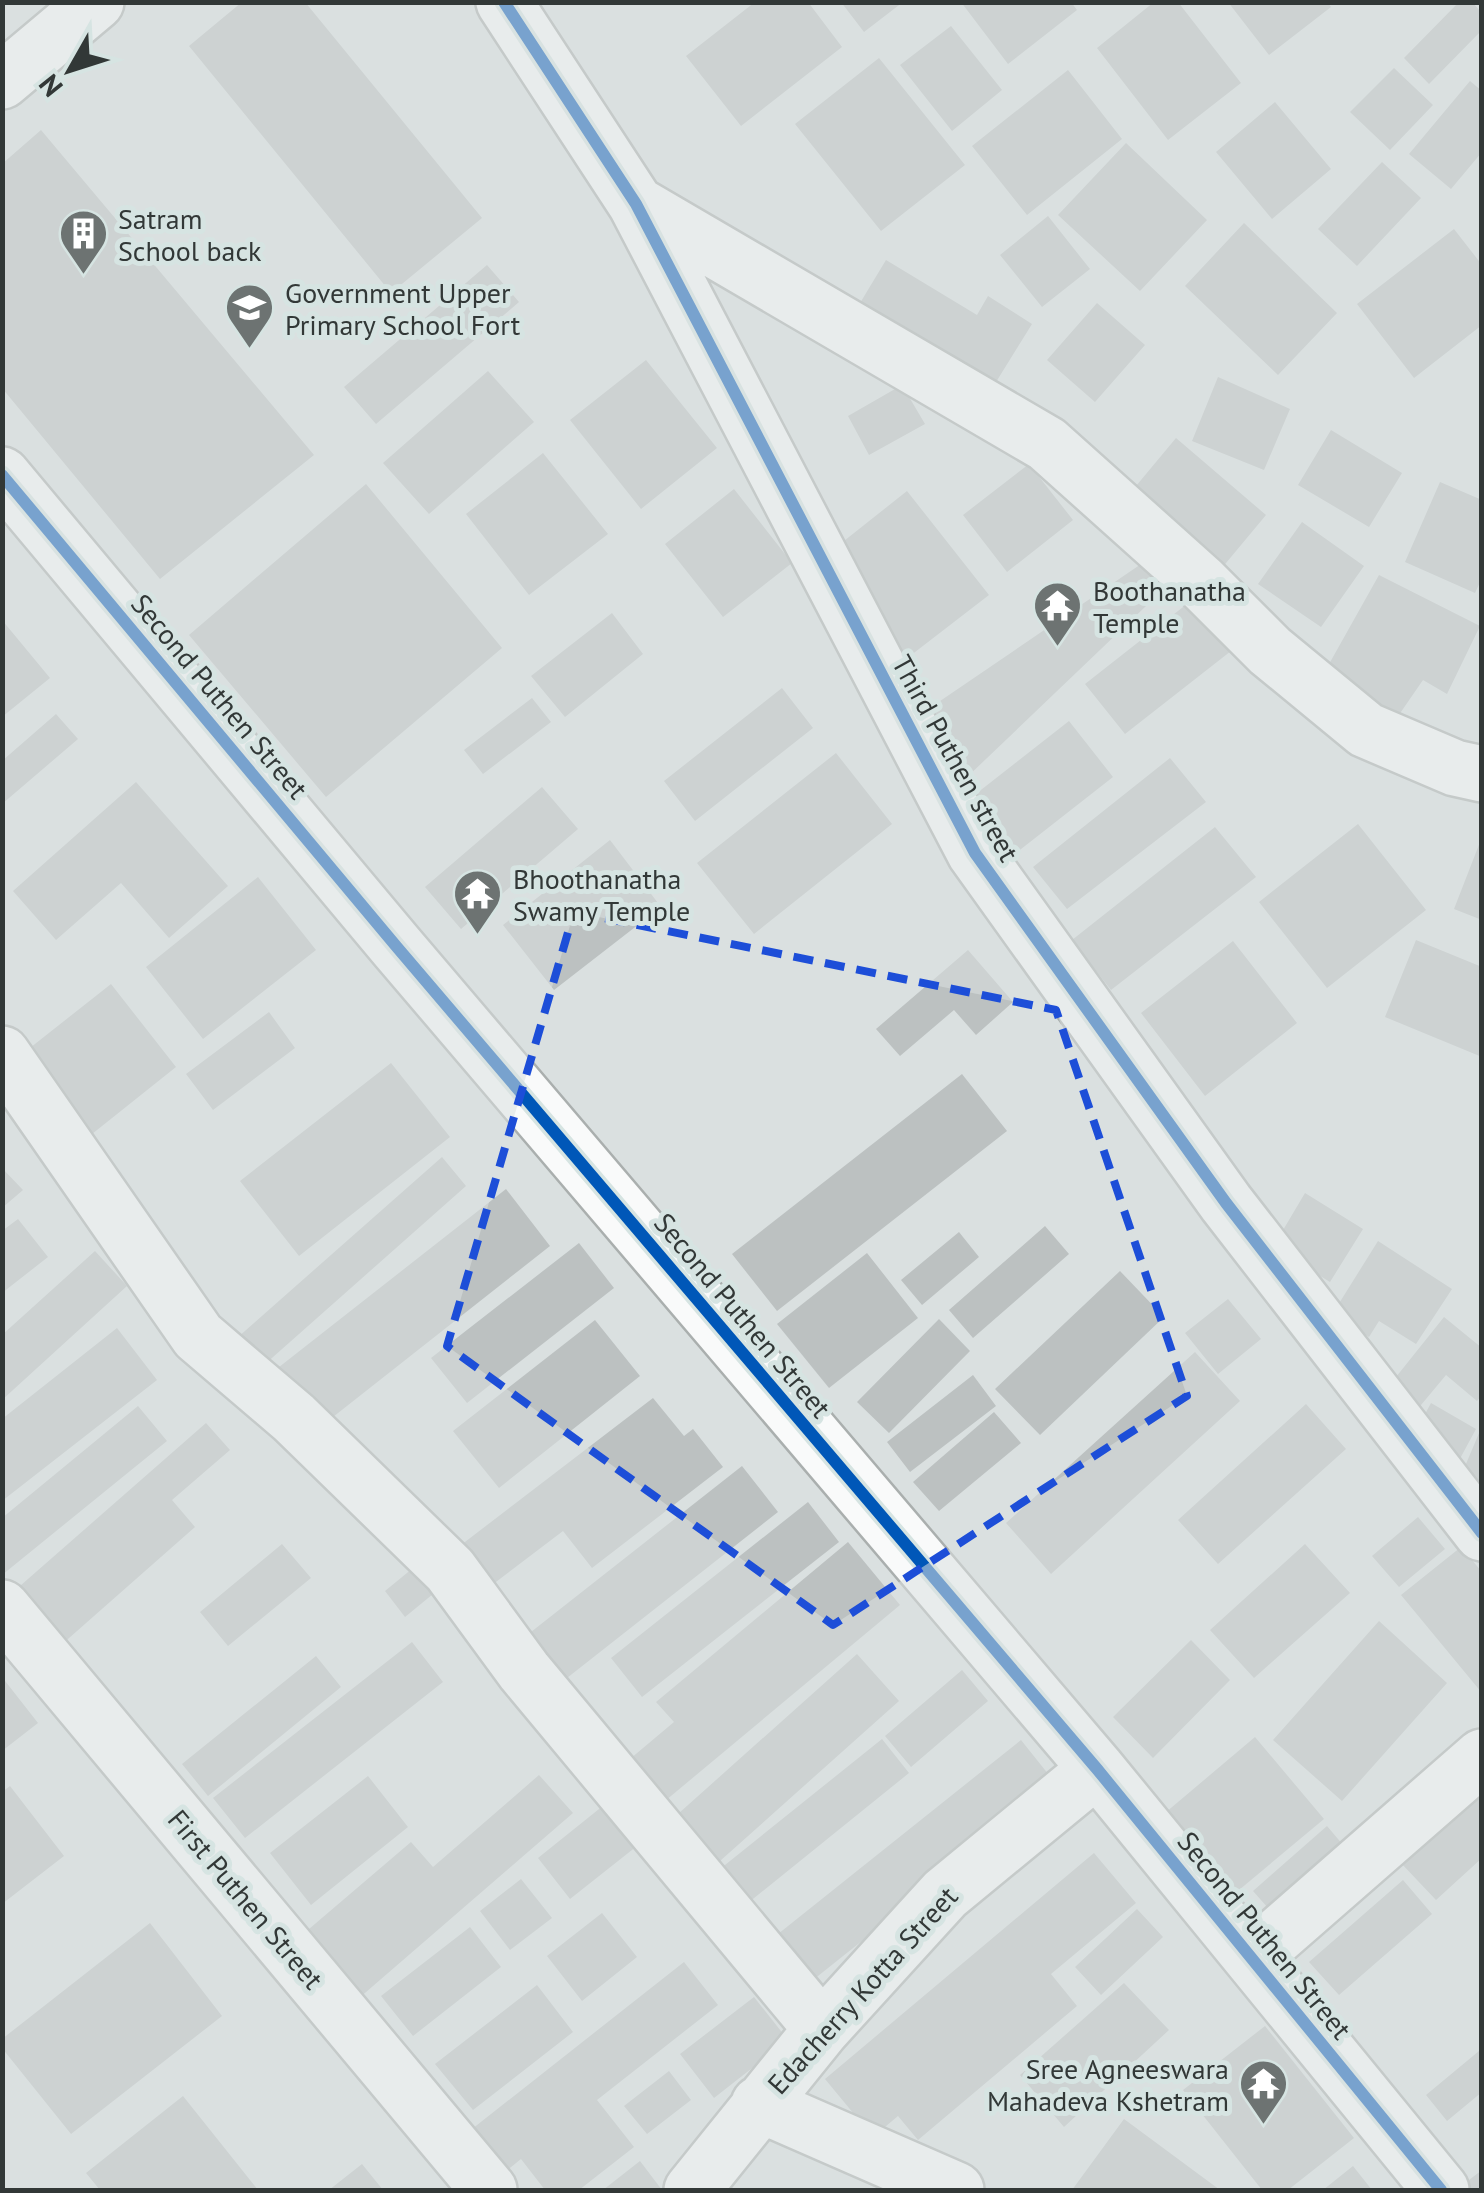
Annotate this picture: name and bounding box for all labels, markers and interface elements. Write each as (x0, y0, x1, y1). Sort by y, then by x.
north arrow (20, 20, 120, 120)
text: N (30, 67, 70, 105)
place label: Satram School back (118, 200, 262, 269)
building icon: Satram School back (57, 208, 109, 276)
place label: Government Upper Primary School Fort (285, 274, 521, 343)
school or university icon: Government Upper Primary School Fort (224, 282, 276, 350)
place label: Boothanatha Temple (1093, 572, 1246, 641)
temple icon: Boothanatha Temple (1032, 580, 1084, 648)
street label: Second Puthen Street (123, 586, 317, 807)
street label: Third Puthen street (884, 648, 1028, 868)
place label: Bhoothanatha Swamy Temple (513, 860, 690, 929)
temple icon: Bhoothanatha Swamy Temple (452, 868, 504, 936)
street label: Second Puthen Street (646, 1205, 840, 1426)
street label: First Puthen Street (160, 1802, 332, 1997)
street label: Second Puthen Street (1170, 1824, 1360, 2047)
street label: Edacherry Kotta Street (759, 1878, 966, 2102)
place label: Sree Agneeswara Mahadeva Kshetram (987, 2050, 1229, 2119)
temple icon: Sree Agneeswara Mahadeva Kshetram (1238, 2058, 1290, 2126)

